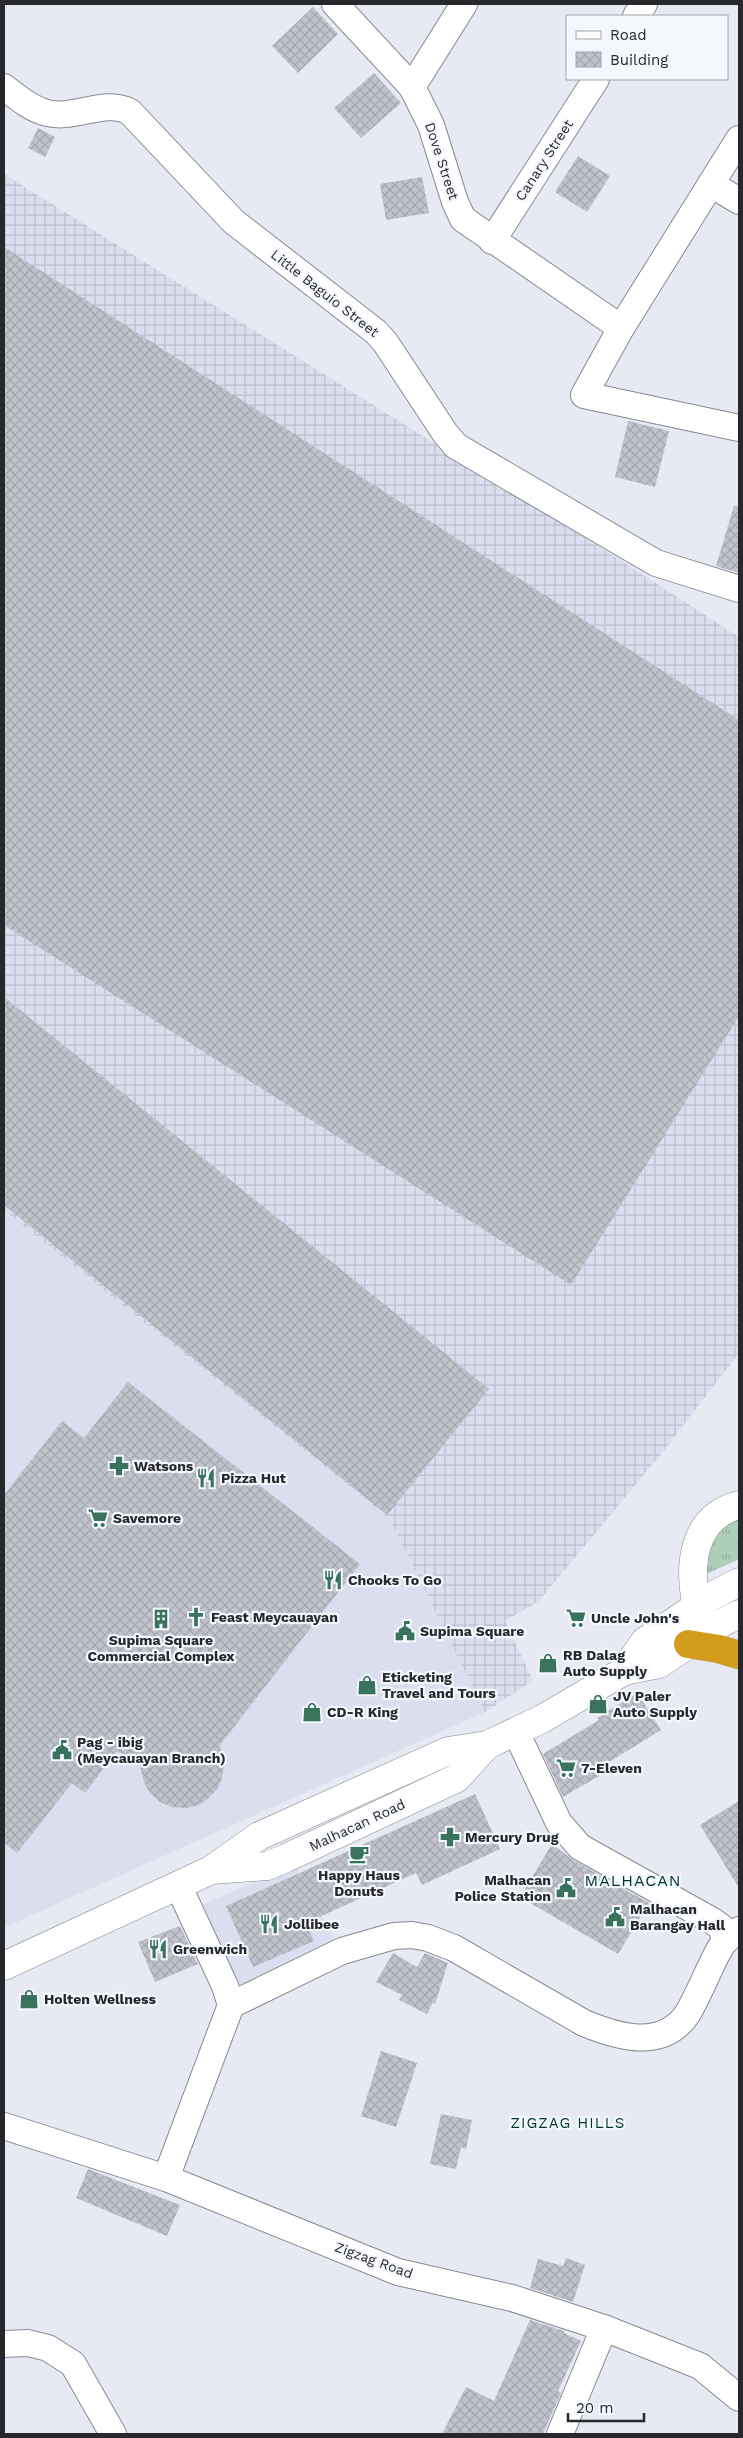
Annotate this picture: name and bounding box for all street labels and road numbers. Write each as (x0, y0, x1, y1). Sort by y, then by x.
street label: Canary Street (512, 116, 576, 204)
street label: Dove Street (422, 120, 462, 202)
street label: Little Baguio Street (268, 246, 382, 340)
street label: Malhacan Road (306, 1796, 408, 1854)
street label: Zigzag Road (333, 2238, 415, 2282)

